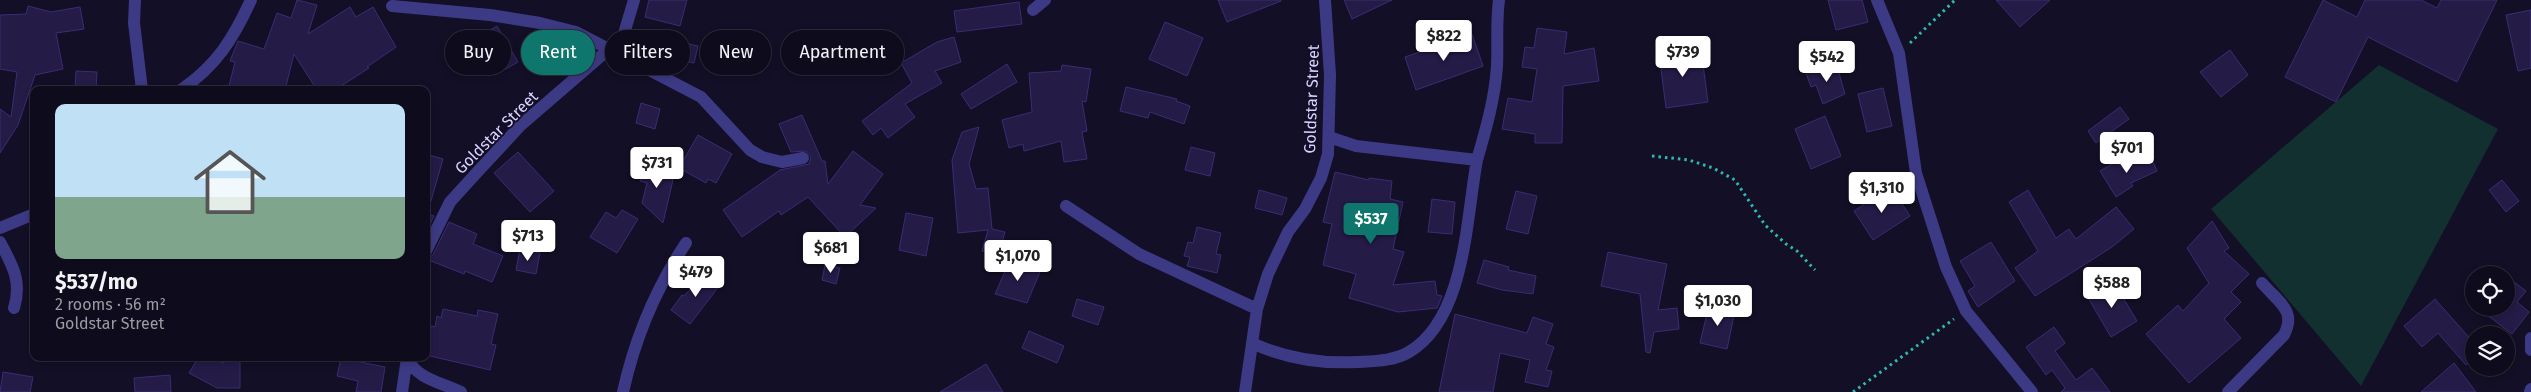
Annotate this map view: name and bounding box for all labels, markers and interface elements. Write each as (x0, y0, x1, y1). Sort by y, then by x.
pin: $822 (1414, 20, 1474, 62)
text: $822 (1427, 26, 1461, 45)
chip: Buy (445, 30, 511, 75)
chip: Rent (521, 30, 595, 75)
chip: Filters (605, 30, 690, 75)
chip: New (700, 30, 771, 75)
chip: Apartment (781, 30, 904, 75)
pin: $739 (1653, 36, 1713, 78)
pin: $542 (1797, 41, 1857, 83)
text: $739 (1667, 42, 1699, 61)
street label: Goldstar Street (1300, 44, 1323, 154)
text: $542 (1810, 47, 1844, 66)
street label: Goldstar Street (451, 87, 542, 178)
pin: $701 (2097, 132, 2157, 174)
icon: home (185, 137, 275, 227)
text: $701 (2111, 138, 2143, 157)
pin: $731 (627, 146, 687, 189)
text: $731 (641, 153, 673, 172)
pin: $1,310 (1841, 172, 1923, 214)
text: $1,310 (1860, 178, 1904, 197)
pin: $537 (1341, 202, 1401, 245)
text: $537 (1355, 209, 1387, 228)
pin: $713 (498, 220, 558, 262)
text: $713 (512, 226, 544, 245)
pin: $681 (801, 232, 861, 274)
text: $681 (814, 238, 848, 257)
pin: $1,070 (977, 240, 1059, 282)
text: $1,070 (996, 246, 1040, 265)
pin: $479 (666, 256, 726, 298)
text: $479 (679, 262, 713, 281)
pin: $588 (2082, 266, 2142, 309)
map controls (2465, 266, 2515, 376)
button: locate (2465, 266, 2515, 316)
text: $537/mo (55, 269, 138, 295)
text: $588 (2094, 273, 2130, 292)
pin: $1,030 (1677, 284, 1759, 327)
text: $1,030 (1695, 291, 1741, 310)
text: 2 rooms · 56 m² (55, 295, 166, 314)
text: Goldstar Street (55, 314, 164, 333)
button: layers (2465, 326, 2515, 376)

